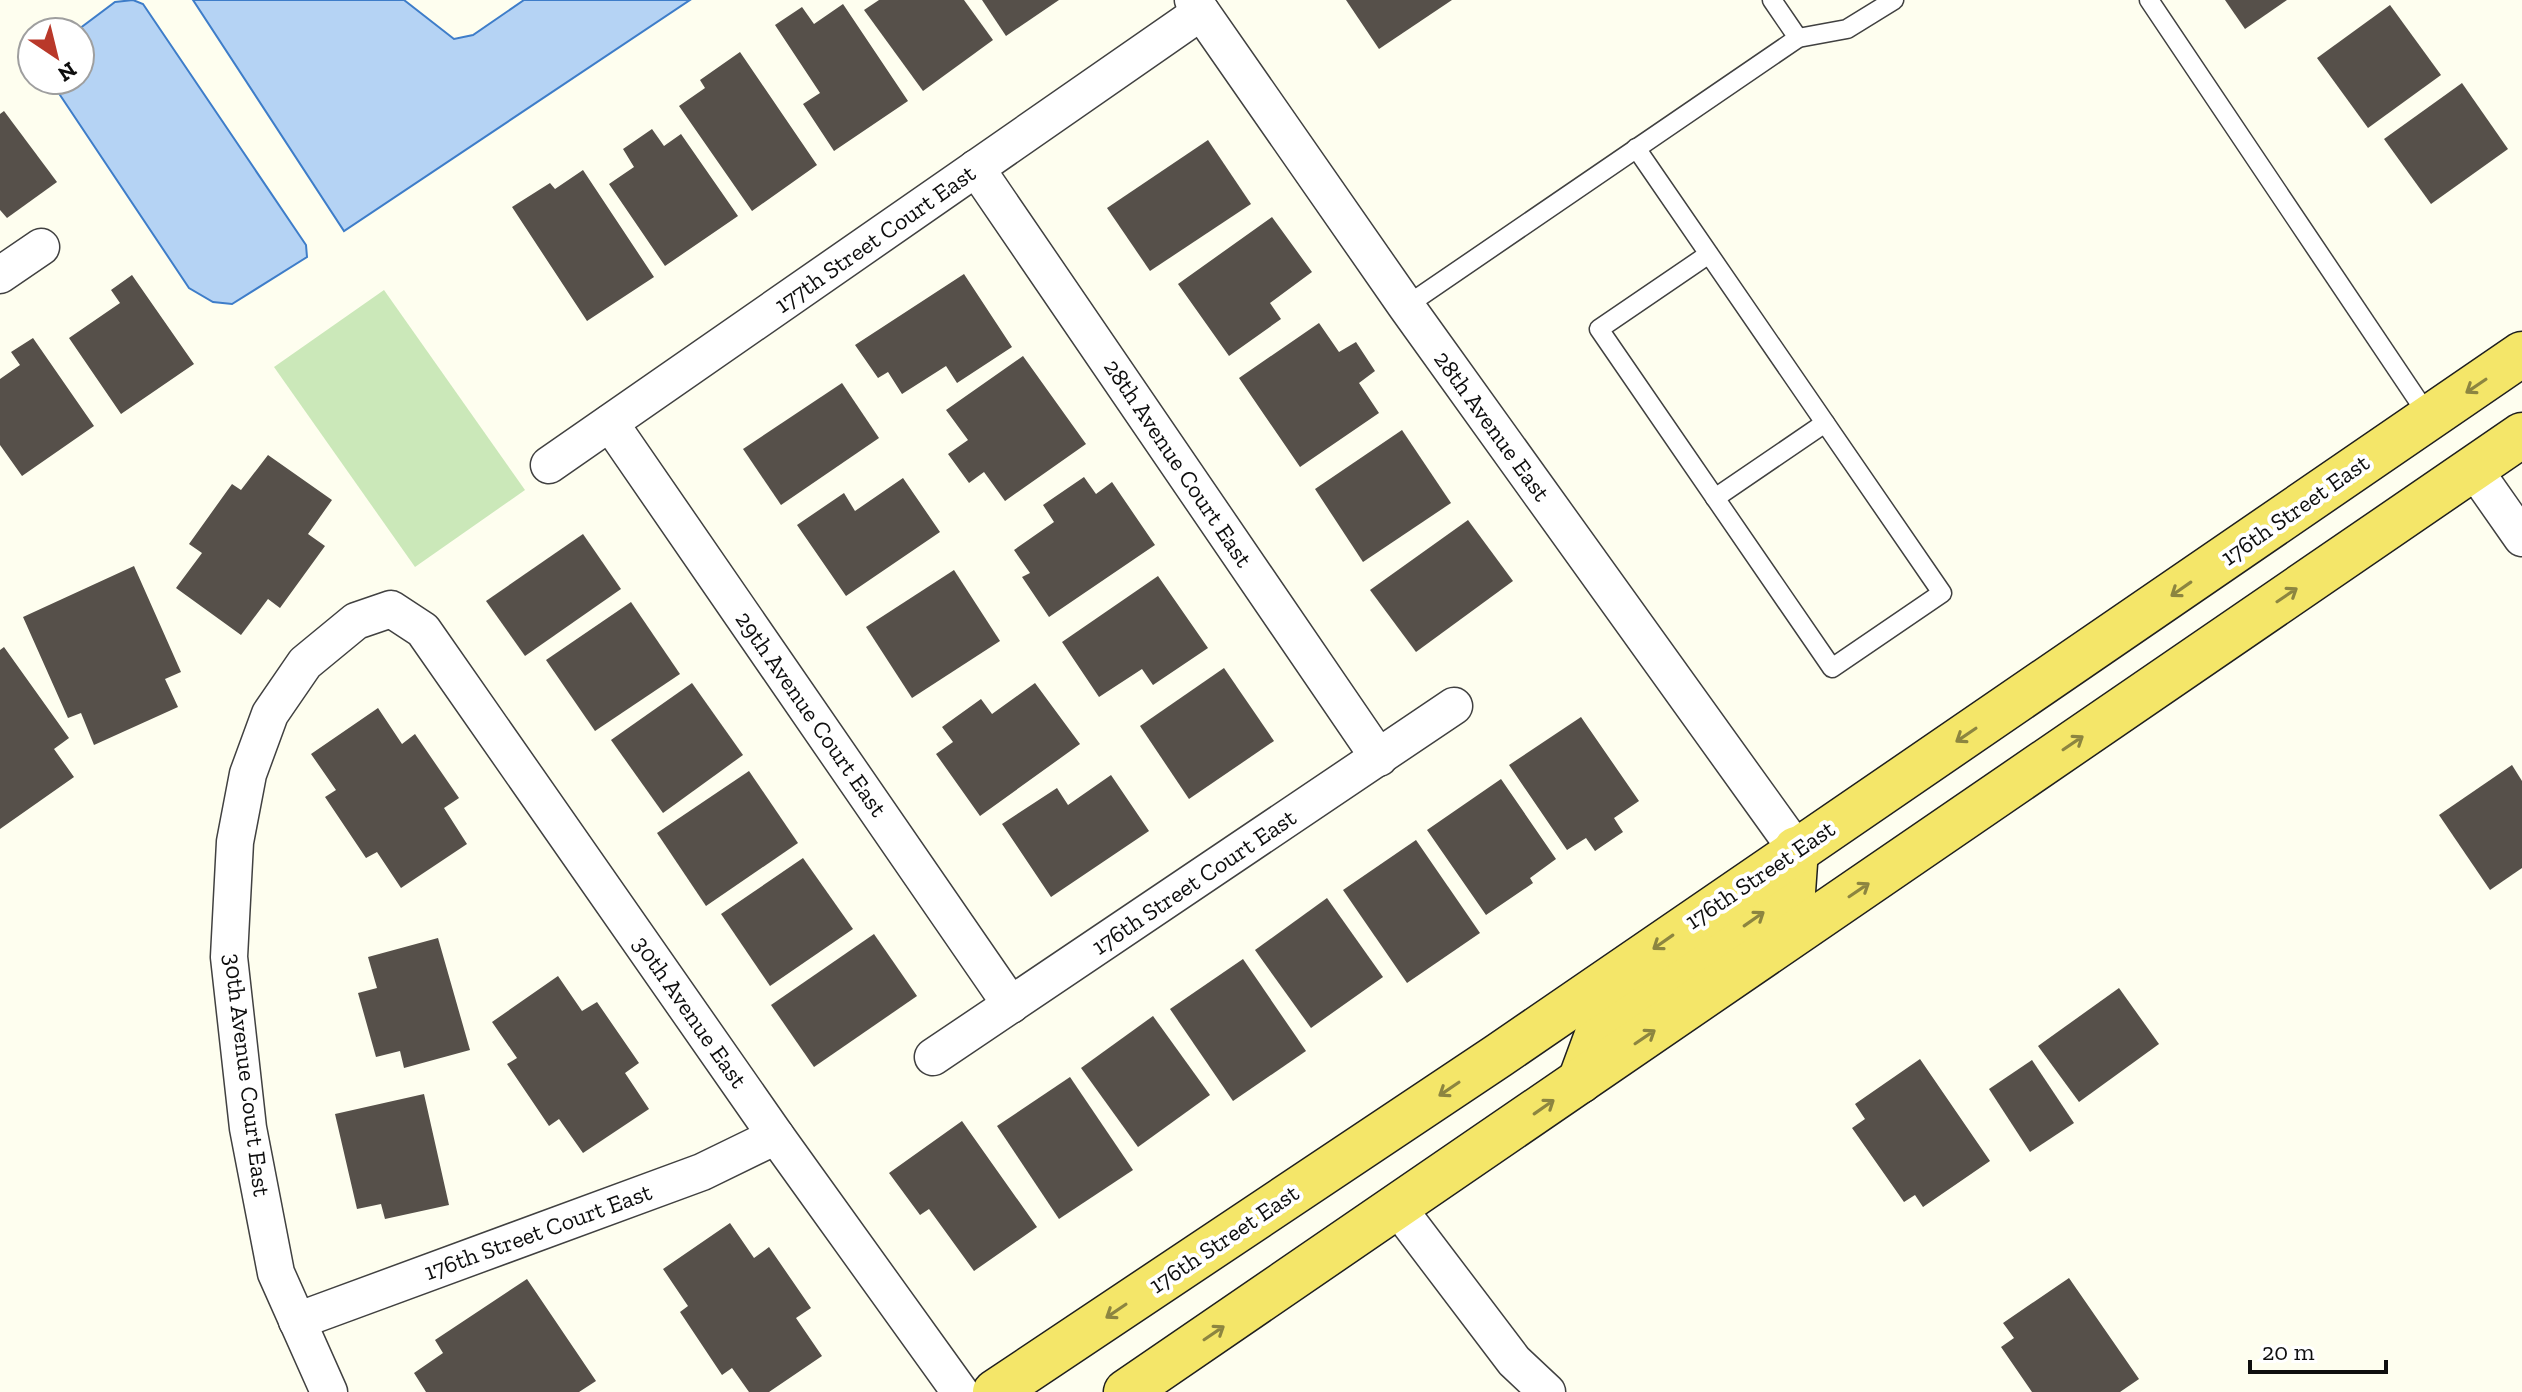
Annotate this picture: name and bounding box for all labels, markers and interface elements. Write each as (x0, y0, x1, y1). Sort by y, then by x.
north arrow (16, 16, 96, 96)
text: N (52, 56, 82, 88)
street label: 177th Street Court East (769, 158, 981, 319)
street label: 28th Avenue East (1428, 345, 1557, 507)
street label: 28th Avenue Court East (1098, 353, 1259, 572)
one-way arrow (2465, 377, 2487, 394)
street label: 176th Street East (2215, 448, 2374, 571)
one-way arrow (2170, 581, 2192, 597)
one-way arrow (2276, 587, 2298, 603)
street label: 29th Avenue Court East (729, 605, 893, 822)
one-way arrow (1956, 727, 1978, 744)
one-way arrow (2062, 734, 2084, 751)
street label: 176th Street Court East (1086, 802, 1301, 961)
street label: 176th Street East (1679, 814, 1840, 935)
one-way arrow (1847, 882, 1869, 898)
one-way arrow (1742, 911, 1764, 927)
street label: 30th Avenue East (627, 930, 754, 1093)
one-way arrow (1652, 934, 1674, 950)
street label: 30th Avenue Court East (218, 952, 277, 1198)
one-way arrow (1633, 1029, 1655, 1045)
one-way arrow (1438, 1081, 1460, 1097)
one-way arrow (1532, 1099, 1554, 1115)
street label: 176th Street Court East (420, 1177, 656, 1286)
street label: 176th Street East (1143, 1178, 1304, 1299)
one-way arrow (1105, 1303, 1128, 1319)
one-way arrow (1202, 1324, 1224, 1341)
scale bar (2250, 1324, 2386, 1374)
text: 20 m (2262, 1337, 2315, 1366)

